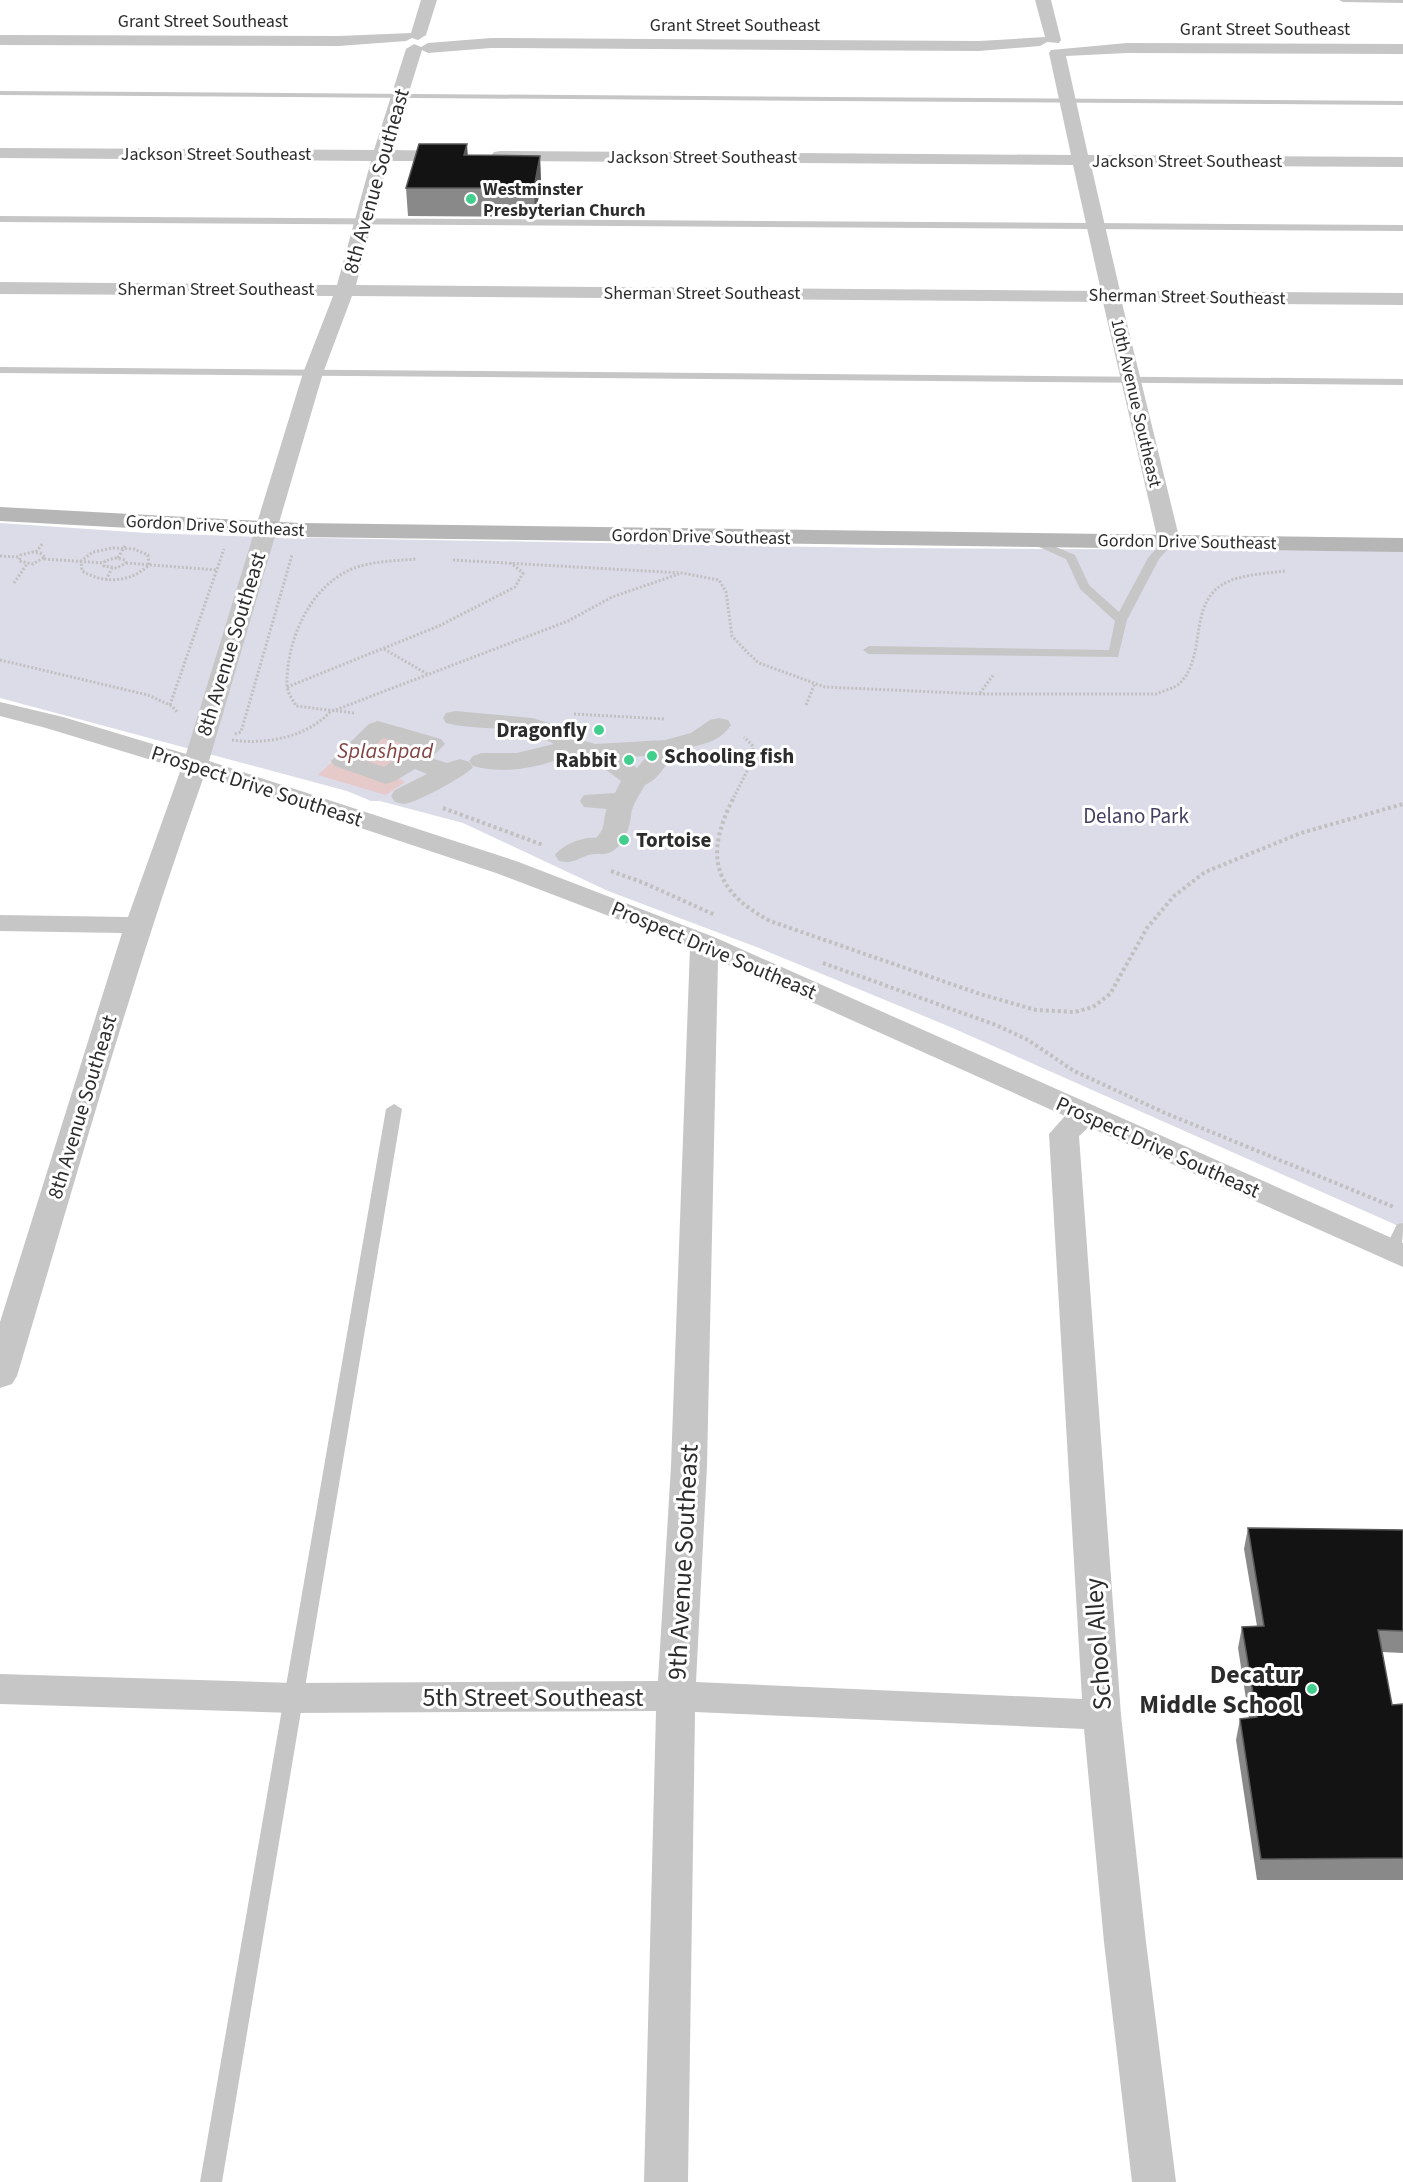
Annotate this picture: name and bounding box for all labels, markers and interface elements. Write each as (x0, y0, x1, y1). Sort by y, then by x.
street label: Grant Street Southeast (118, 9, 288, 34)
street label: Grant Street Southeast (650, 13, 820, 38)
street label: Grant Street Southeast (1180, 17, 1350, 42)
street label: 8th Avenue Southeast (335, 85, 417, 277)
street label: Jackson Street Southeast (121, 142, 311, 167)
street label: Jackson Street Southeast (607, 145, 797, 170)
street label: Jackson Street Southeast (1092, 149, 1282, 174)
place label: Westminster Presbyterian Church (483, 177, 646, 223)
marker: Westminster Presbyterian Church (464, 192, 478, 206)
street label: Sherman Street Southeast (118, 277, 314, 302)
street label: Sherman Street Southeast (604, 281, 800, 306)
street label: Sherman Street Southeast (1088, 283, 1286, 311)
street label: 10th Avenue Southeast (1104, 316, 1168, 490)
street label: Gordon Drive Southeast (125, 509, 305, 543)
street label: Gordon Drive Southeast (611, 523, 791, 551)
street label: Gordon Drive Southeast (1097, 528, 1277, 556)
street label: 8th Avenue Southeast (189, 548, 273, 740)
place label: Dragonfly (496, 715, 587, 745)
marker: Dragonfly (592, 723, 606, 737)
water label: Splashpad (337, 735, 434, 767)
street label: Prospect Drive Southeast (148, 738, 366, 834)
place label: Schooling fish (664, 741, 794, 771)
place label: Rabbit (555, 745, 617, 775)
marker: Schooling fish (645, 749, 659, 763)
marker: Rabbit (622, 753, 636, 767)
park label: Delano Park (1083, 801, 1189, 831)
place label: Tortoise (636, 825, 712, 855)
marker: Tortoise (617, 833, 631, 847)
street label: Prospect Drive Southeast (607, 893, 821, 1007)
street label: 8th Avenue Southeast (40, 1011, 124, 1203)
street label: Prospect Drive Southeast (1051, 1088, 1265, 1206)
street label: 9th Avenue Southeast (658, 1443, 708, 1681)
street label: School Alley (1075, 1577, 1121, 1711)
place label: Decatur Middle School (1139, 1656, 1301, 1723)
street label: 5th Street Southeast (422, 1679, 644, 1716)
marker: Decatur Middle School (1305, 1682, 1319, 1696)

